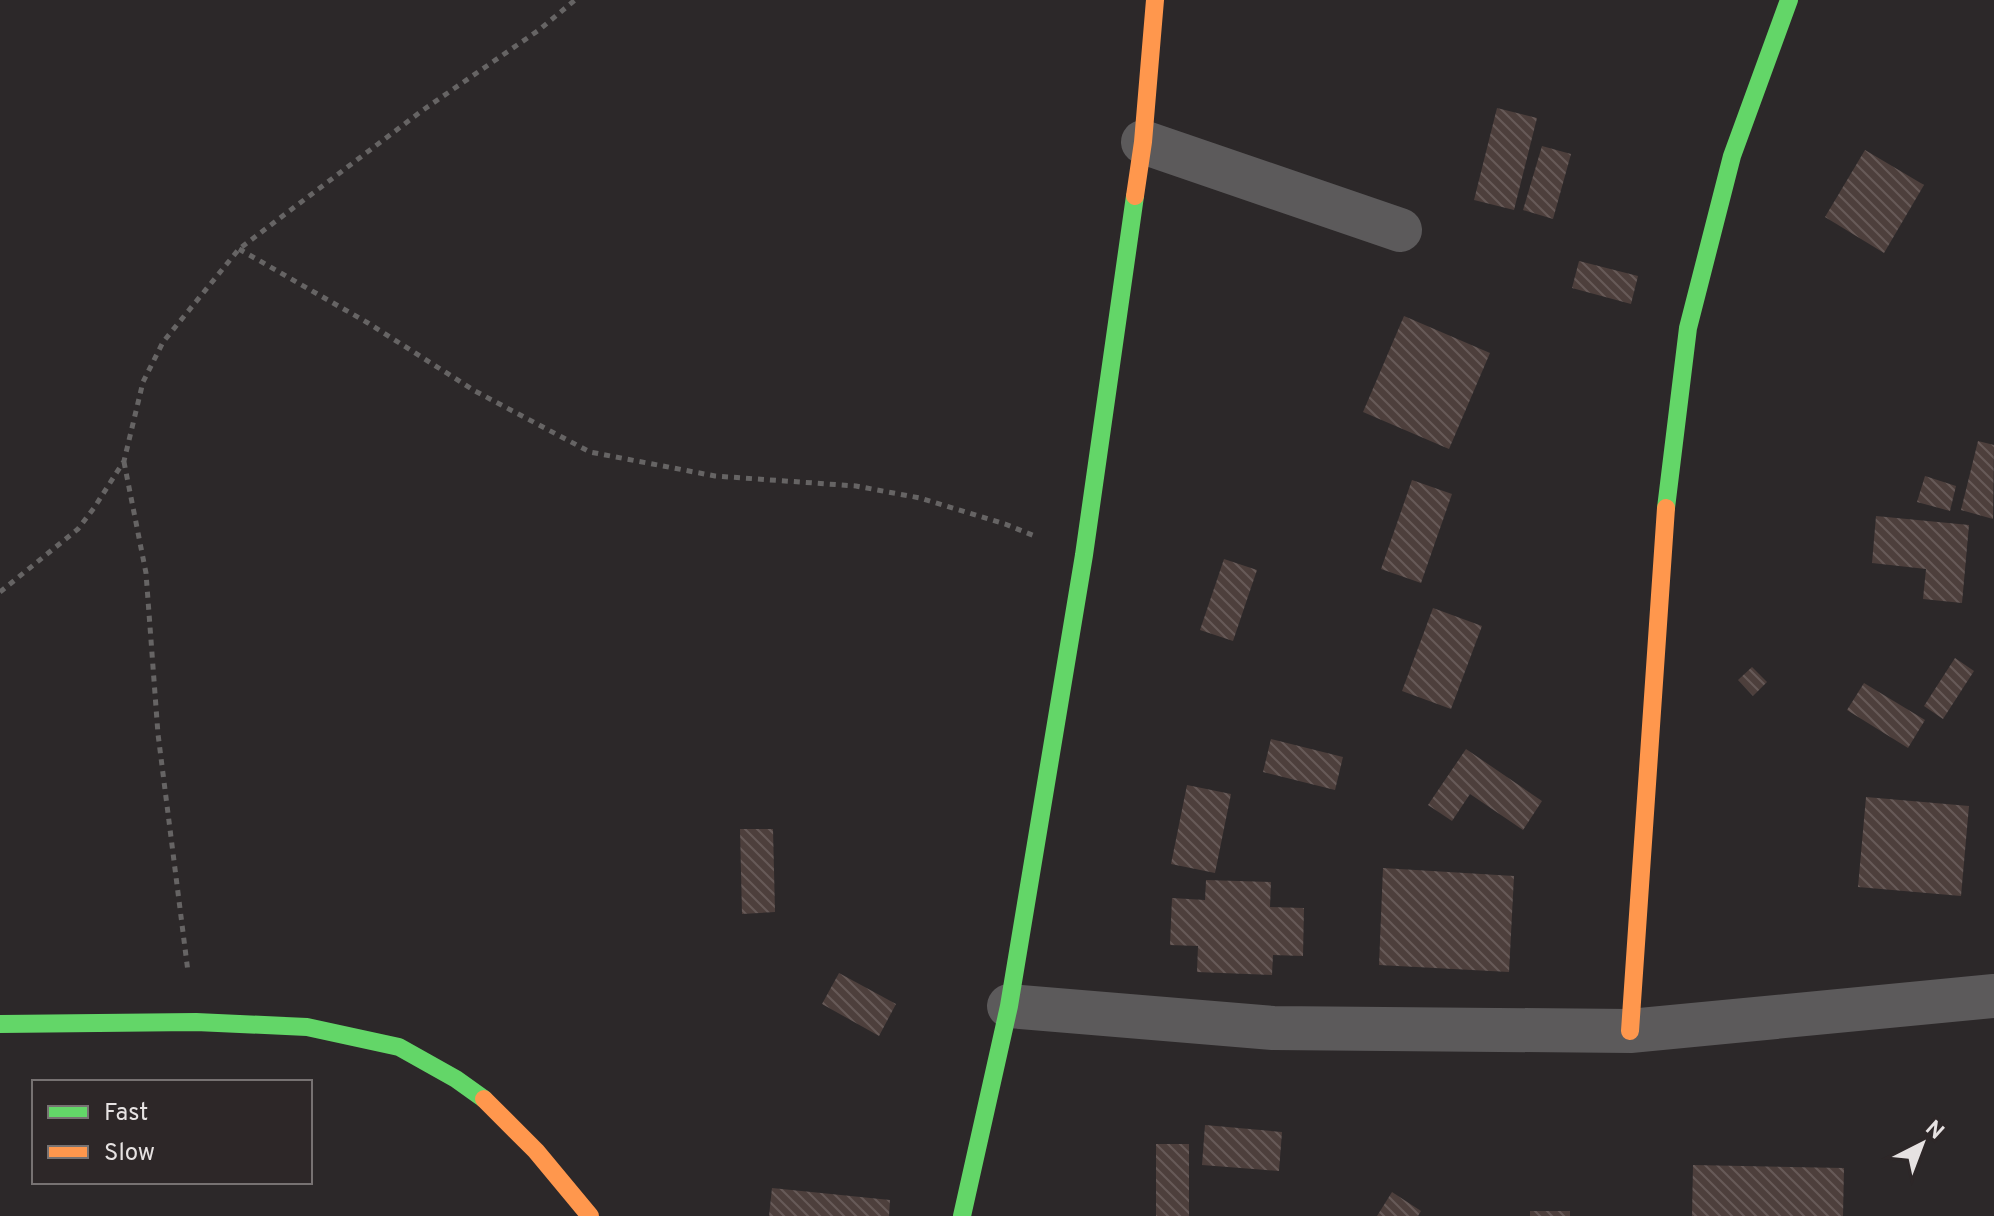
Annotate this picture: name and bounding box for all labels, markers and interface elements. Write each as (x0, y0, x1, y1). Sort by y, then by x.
legend (32, 1080, 312, 1184)
text: Fast (104, 1099, 148, 1129)
north arrow (1882, 1104, 1962, 1184)
text: N (1919, 1116, 1949, 1146)
text: Slow (104, 1139, 155, 1169)

